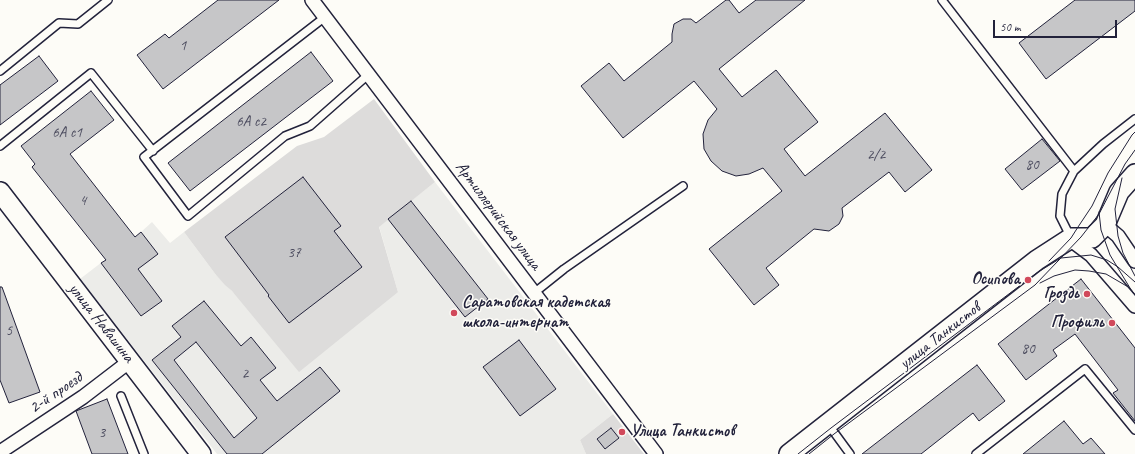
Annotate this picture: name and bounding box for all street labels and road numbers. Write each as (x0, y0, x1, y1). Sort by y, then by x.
street label: Артиллерийская улица (451, 158, 545, 274)
street label: улица Навашина (64, 279, 138, 367)
street label: улица Танкистов (895, 298, 985, 374)
street label: 2-й проезд (26, 368, 86, 418)

